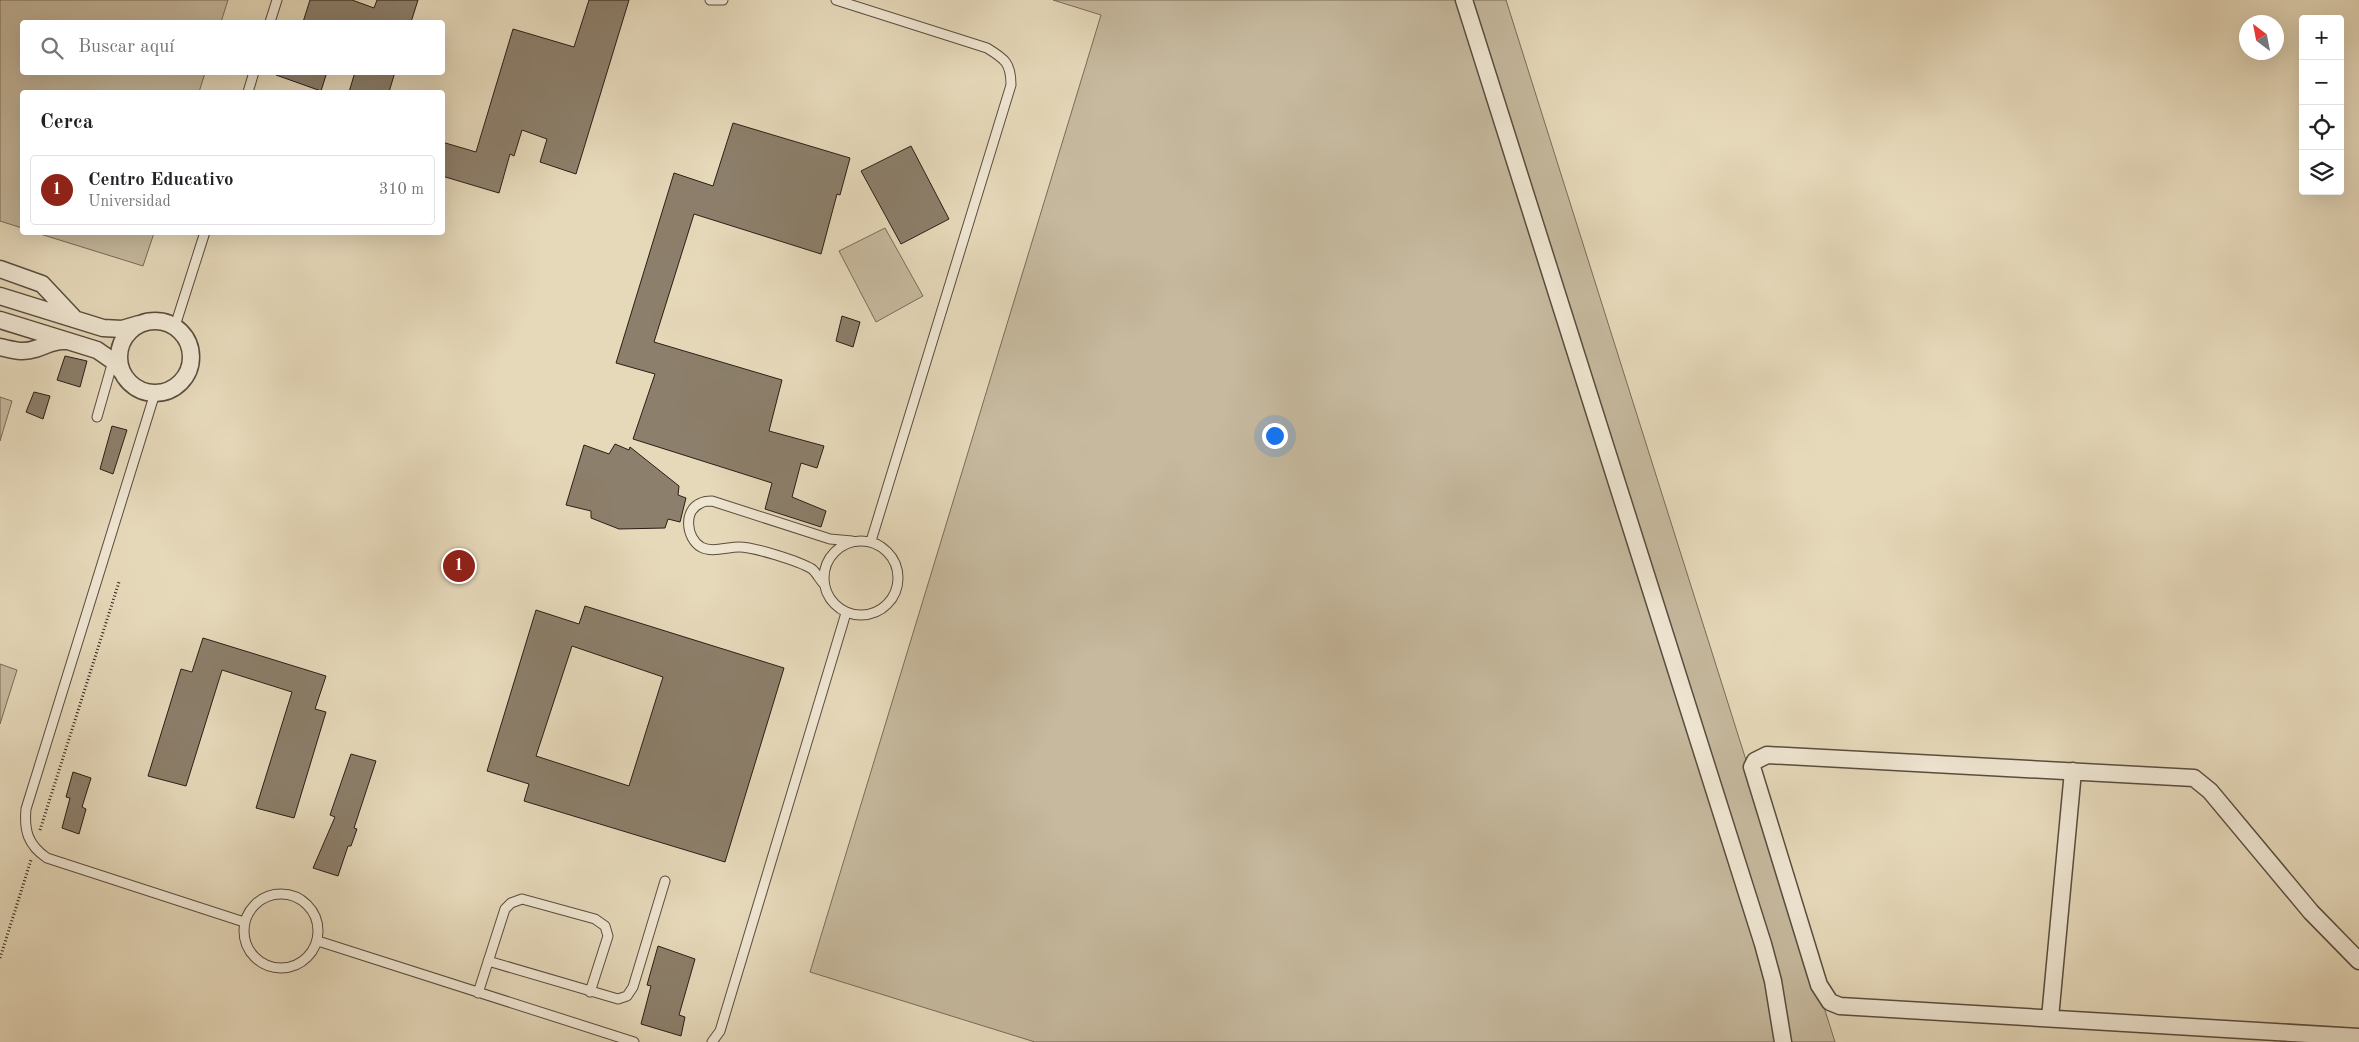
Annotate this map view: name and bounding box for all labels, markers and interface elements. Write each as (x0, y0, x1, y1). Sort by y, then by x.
north arrow (2239, 15, 2284, 60)
map controls (2299, 15, 2344, 195)
button: + (2299, 15, 2344, 60)
search box (20, 20, 445, 75)
icon: search (38, 34, 66, 62)
text: Buscar aquí (78, 38, 174, 57)
button: − (2299, 60, 2344, 105)
button: locate (2299, 105, 2344, 150)
text: Cerca (40, 112, 93, 133)
button: layers (2299, 150, 2344, 195)
text: Centro Educativo (88, 171, 234, 190)
text: 1 (52, 182, 62, 198)
text: 310 m (379, 182, 424, 198)
text: Universidad (88, 194, 171, 210)
your location (1262, 423, 1288, 449)
pin: 1 (443, 547, 475, 585)

